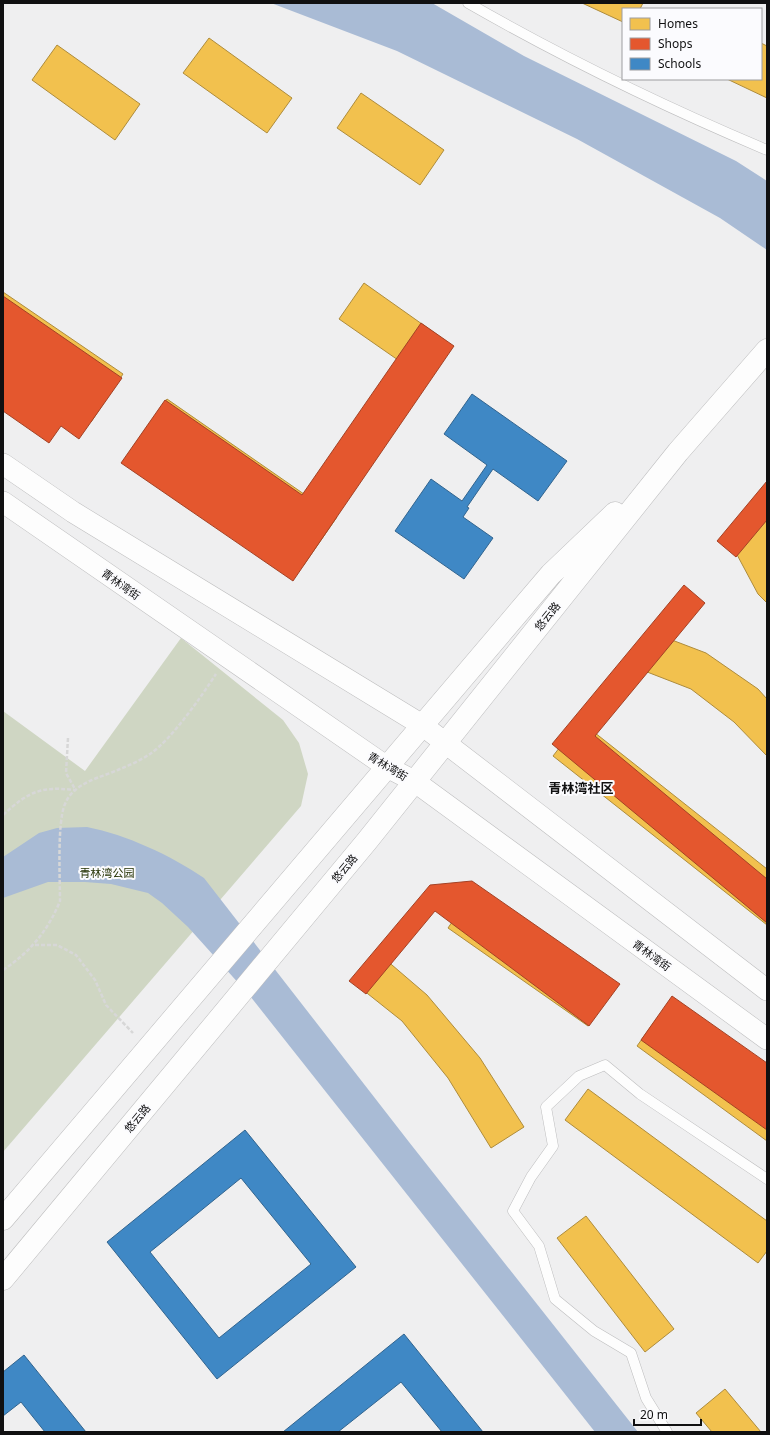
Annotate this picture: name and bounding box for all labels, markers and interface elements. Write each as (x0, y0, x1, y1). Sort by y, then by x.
legend (622, 8, 762, 80)
text: Homes (658, 15, 698, 32)
text: Shops (658, 35, 693, 52)
text: Schools (658, 55, 701, 72)
street label: 青林湾街 (99, 565, 143, 603)
street label: 悠云路 (531, 598, 563, 634)
street label: 青林湾街 (365, 748, 411, 784)
district label: 青林湾社区 (548, 779, 614, 797)
street label: 悠云路 (328, 851, 360, 885)
park label: 青林湾公园 (80, 865, 135, 880)
street label: 青林湾街 (630, 936, 674, 974)
street label: 悠云路 (121, 1101, 153, 1135)
scale bar (634, 1401, 701, 1427)
text: 20 m (640, 1406, 668, 1423)

